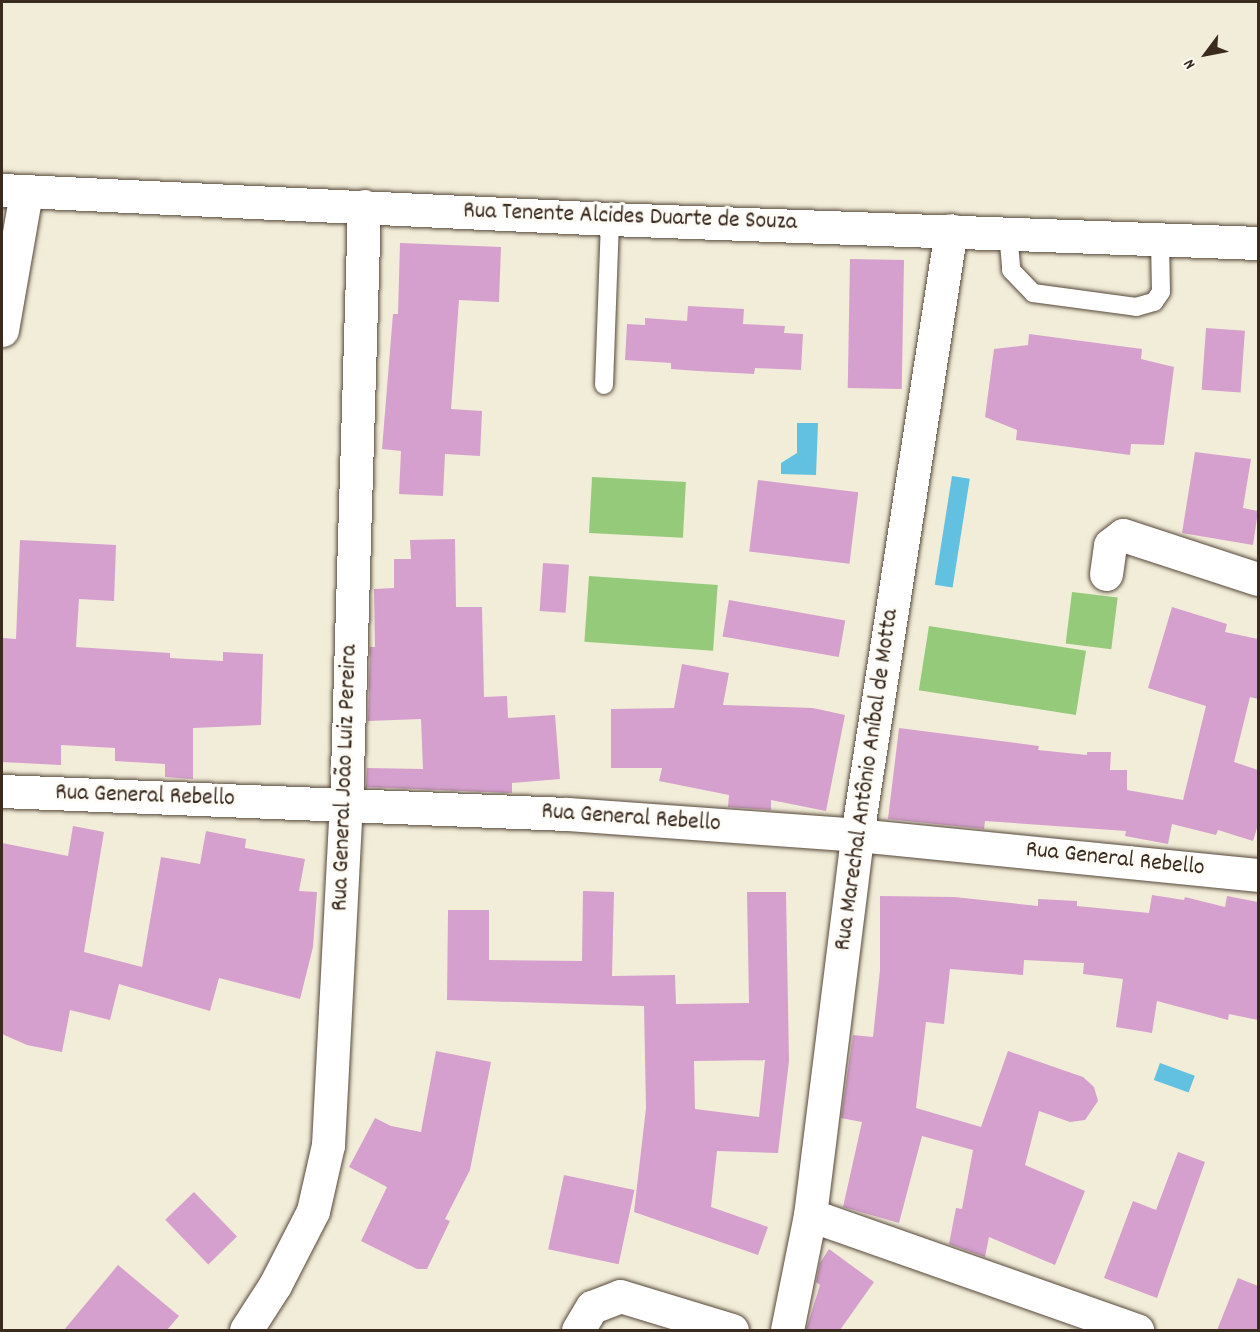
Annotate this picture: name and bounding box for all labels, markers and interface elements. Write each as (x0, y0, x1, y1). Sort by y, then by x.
north arrow (1176, 24, 1236, 84)
text: N (1178, 54, 1202, 73)
street label: Rua Tenente Alcides Duarte de Souza (463, 198, 797, 238)
street label: Rua Marechal Antônio Aníbal de Motta (830, 607, 906, 953)
street label: Rua General João Luiz Pereira (327, 644, 365, 912)
street label: Rua General Rebello (55, 779, 235, 815)
street label: Rua General Rebello (540, 798, 722, 840)
street label: Rua General Rebello (1024, 836, 1206, 884)

